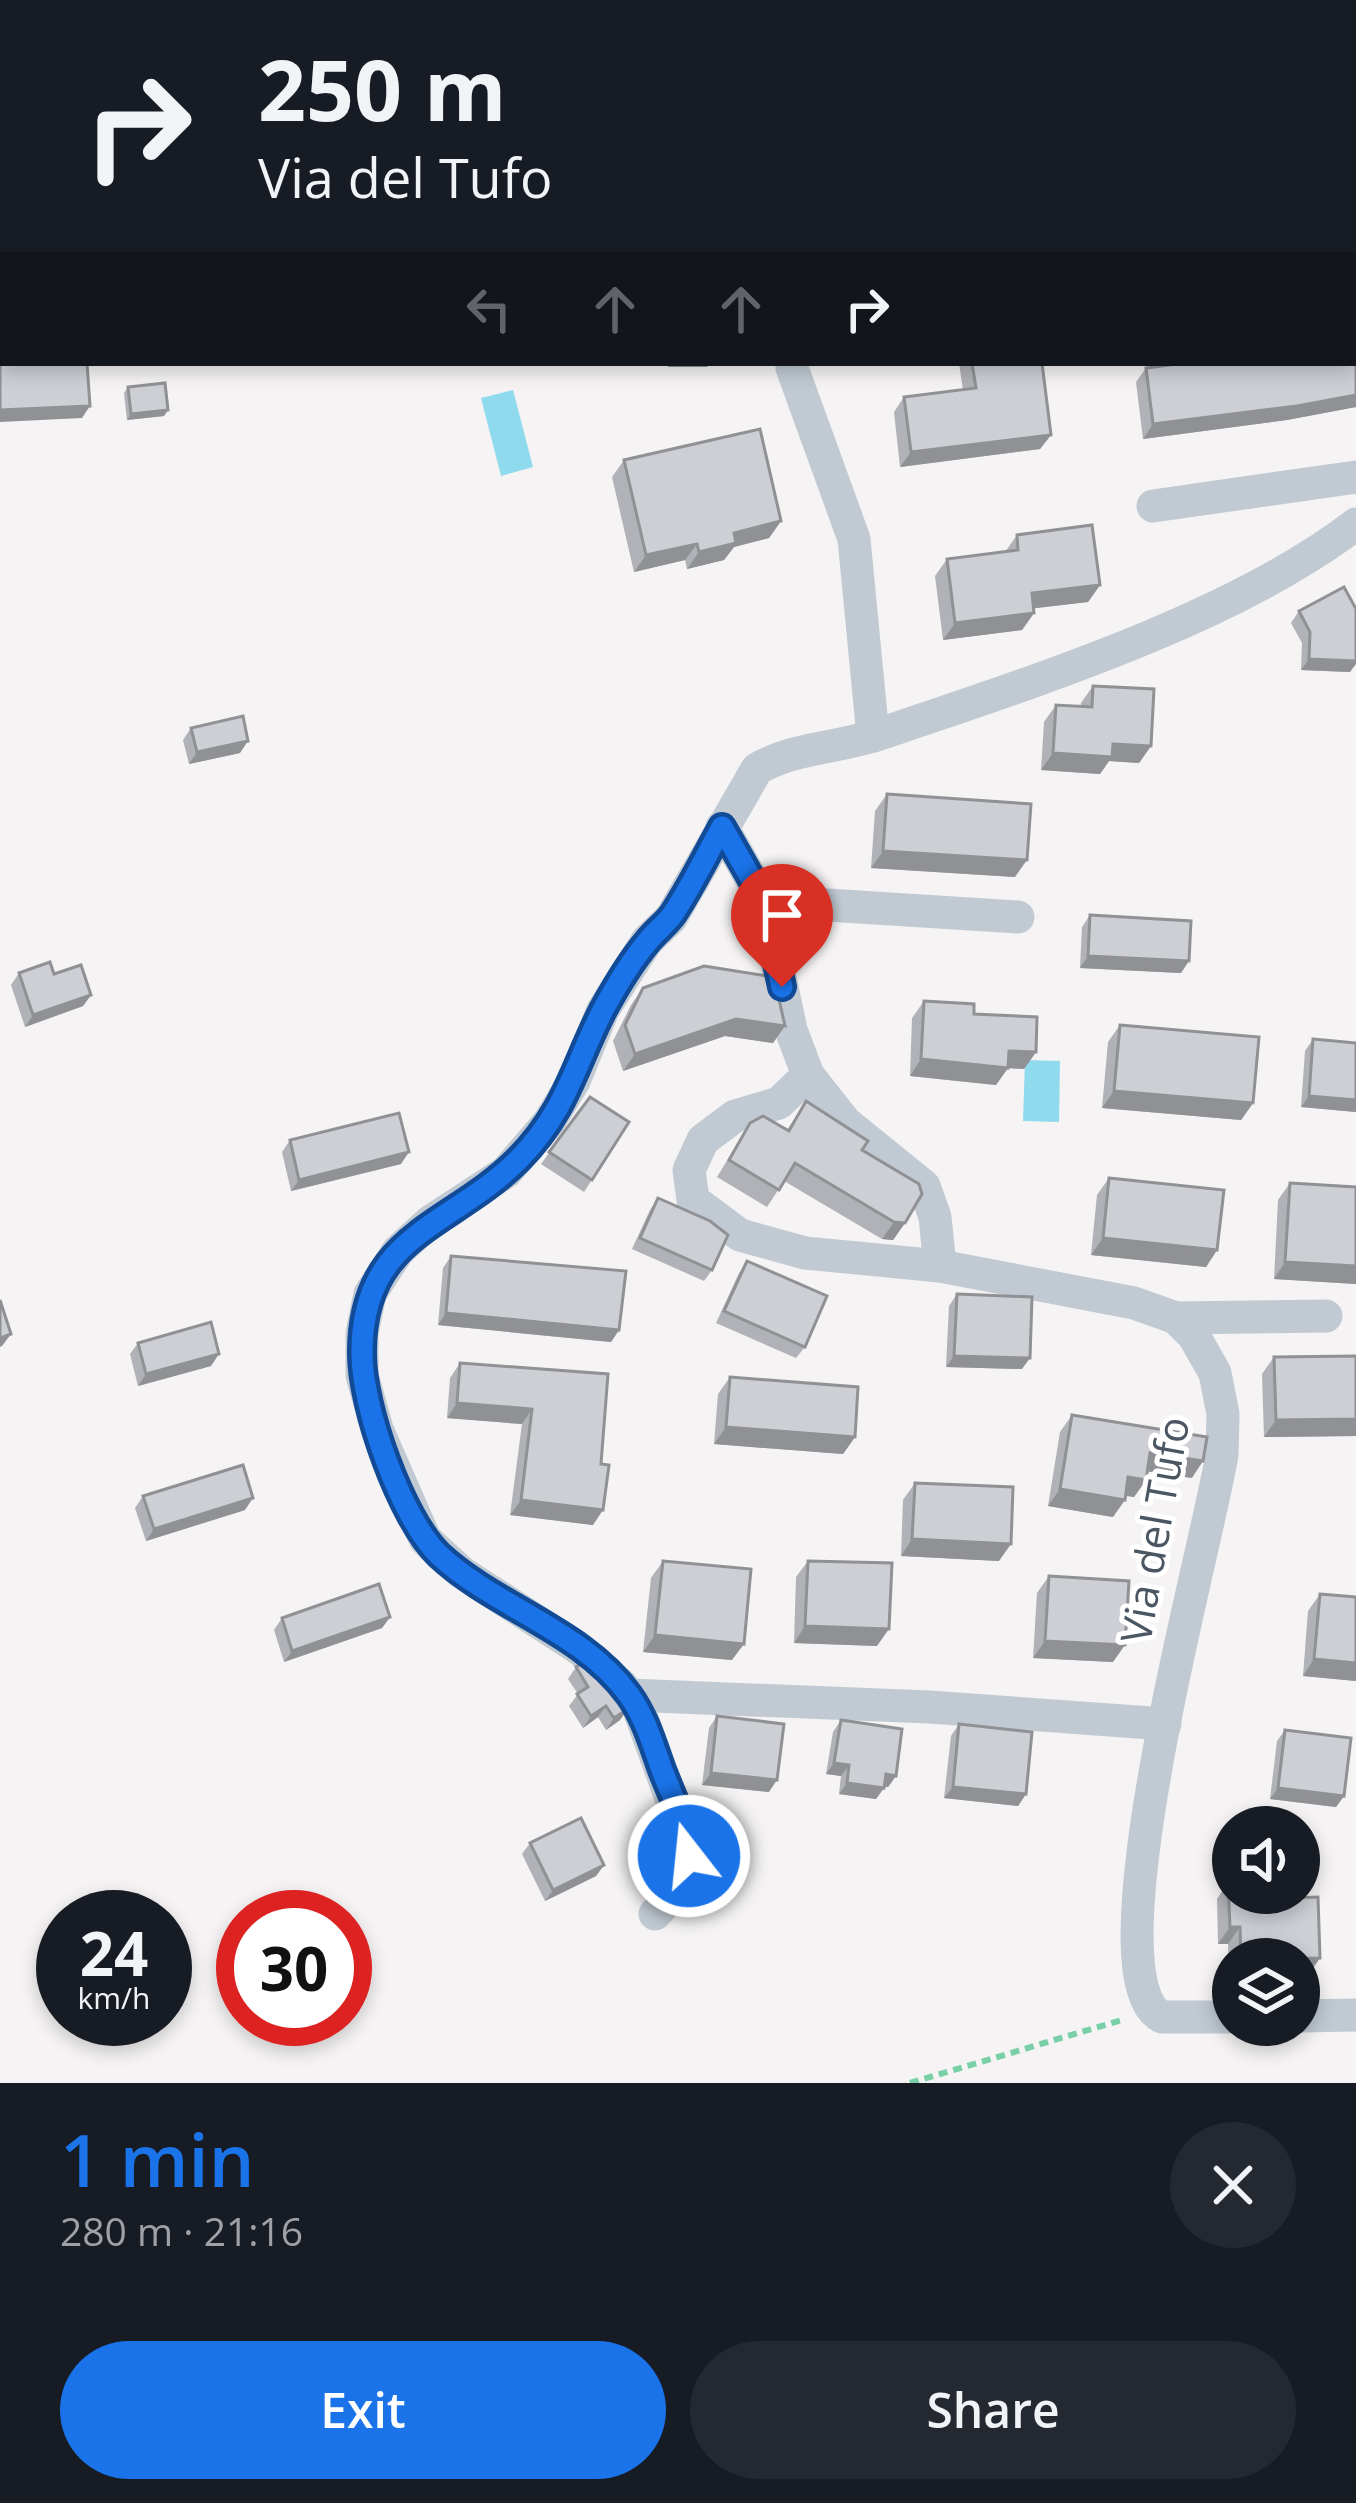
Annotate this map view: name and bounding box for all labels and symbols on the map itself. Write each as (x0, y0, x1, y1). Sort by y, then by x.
pin (731, 864, 833, 987)
street label: Via del Tufo (1106, 1412, 1201, 1647)
position arrow (626, 1793, 752, 1919)
speed limit sign: 30 (216, 1890, 372, 2046)

